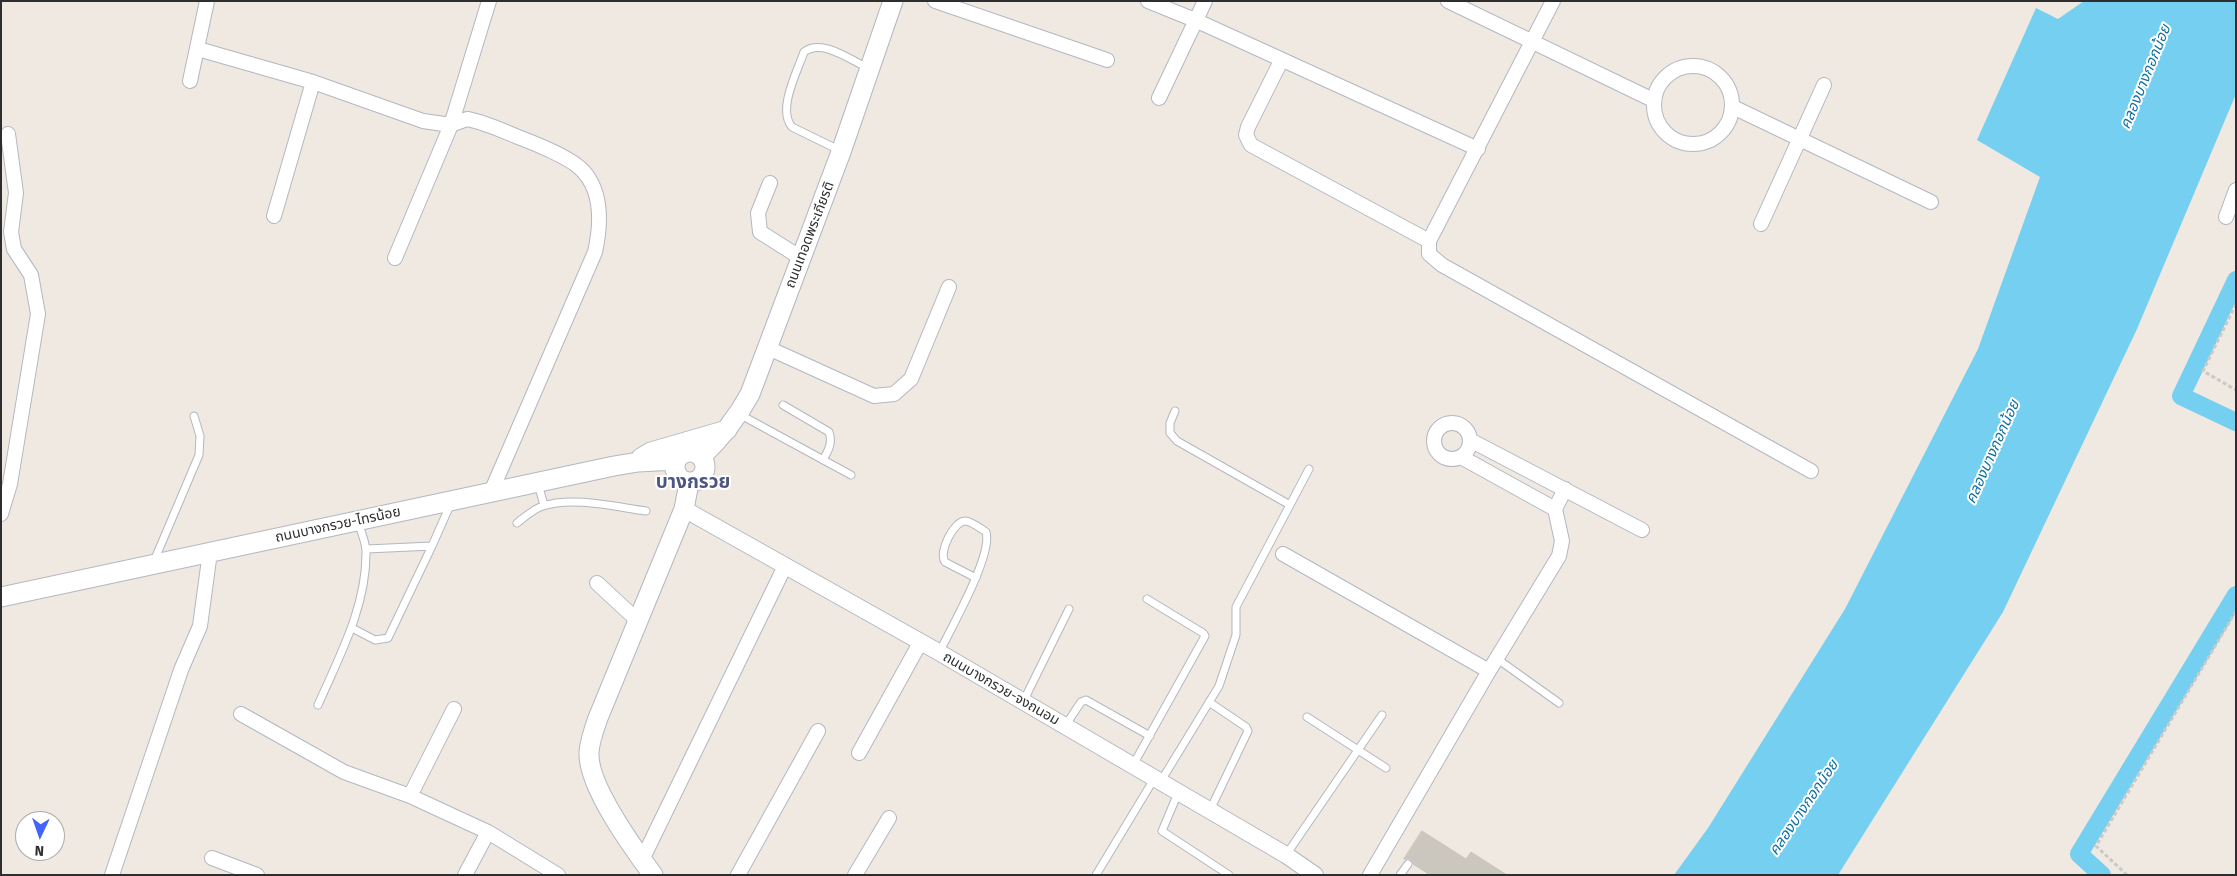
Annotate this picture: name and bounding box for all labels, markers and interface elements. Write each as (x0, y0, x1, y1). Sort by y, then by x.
water label: คลองบางกอกน้อย (2117, 22, 2175, 132)
street label: ถนนเทอดพระเกียรติ (782, 179, 838, 291)
water label: คลองบางกอกน้อย (1962, 398, 2024, 506)
district label: บางกรวย (656, 472, 730, 494)
street label: ถนนบางกรวย-ไทรน้อย (274, 503, 402, 547)
street label: ถนนบางกรวย-จงถนอม (940, 649, 1062, 729)
water label: คลองบางกอกน้อย (1766, 757, 1842, 859)
north arrow (15, 811, 65, 861)
text: N (34, 842, 44, 859)

